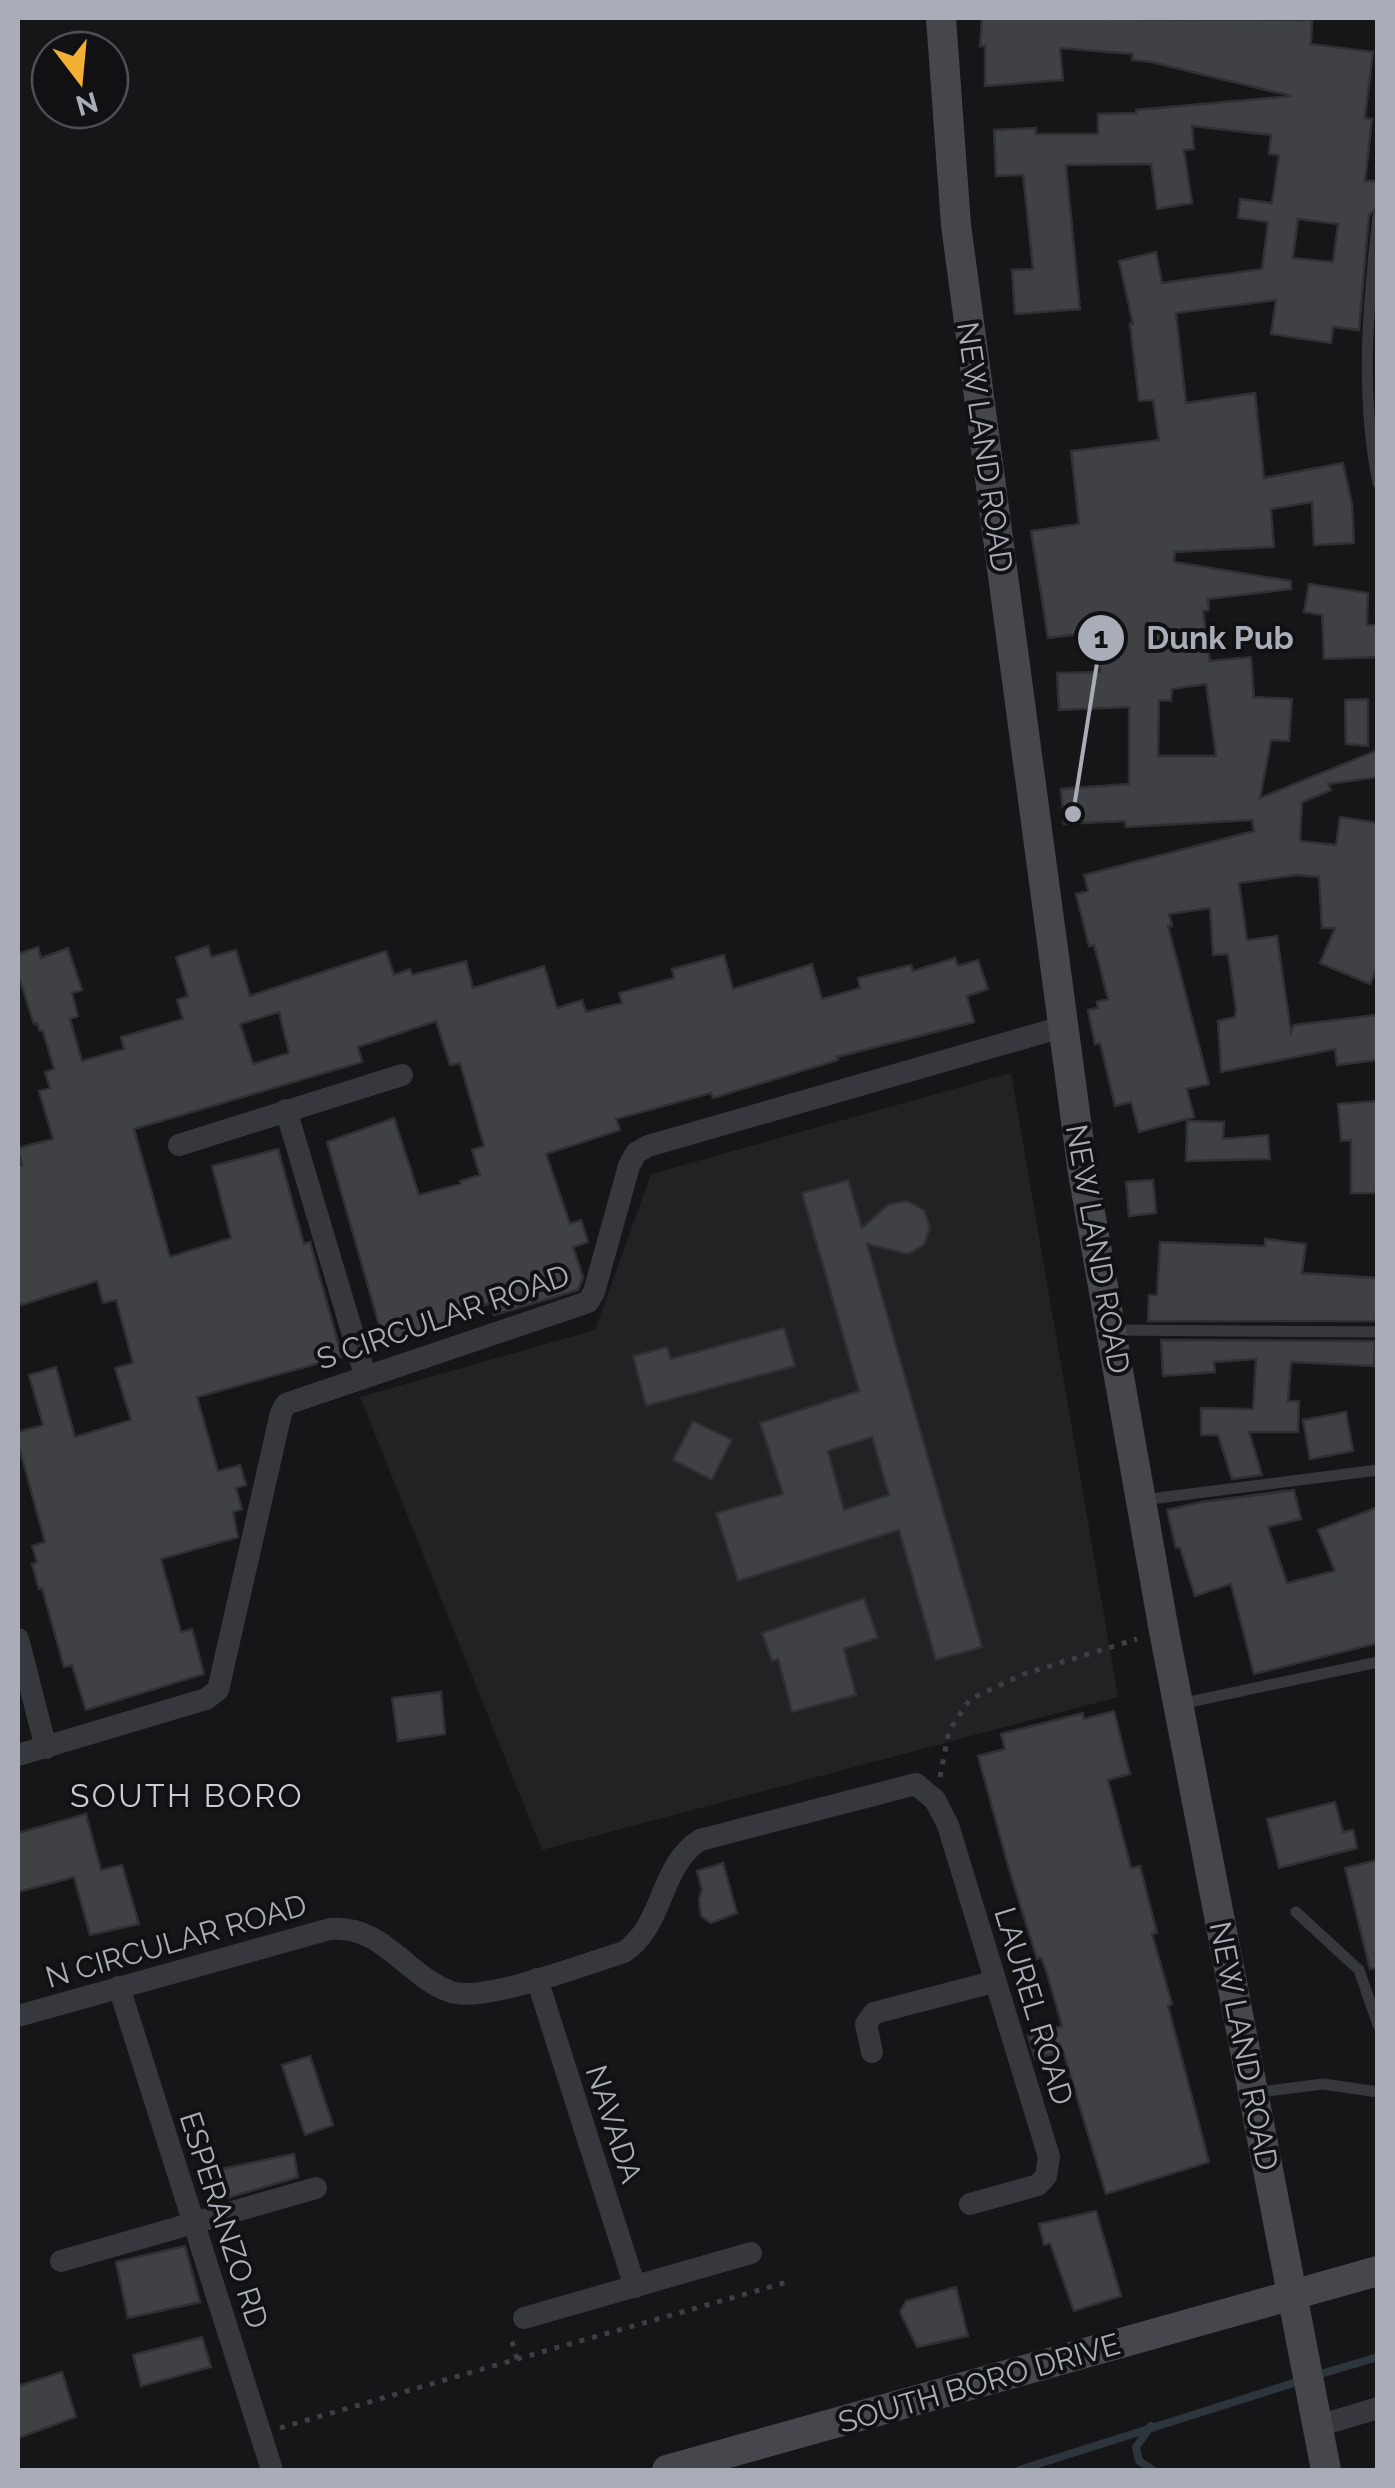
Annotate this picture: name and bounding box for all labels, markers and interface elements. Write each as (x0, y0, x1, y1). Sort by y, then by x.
north arrow (30, 30, 130, 130)
text: N (72, 85, 102, 122)
street label: NEW LAND ROAD (950, 320, 1020, 574)
callout: Dunk Pub (1076, 607, 1313, 669)
text: Dunk Pub (1146, 619, 1294, 656)
text: 1 (1094, 620, 1109, 655)
street label: NEW LAND ROAD (1059, 1122, 1137, 1376)
street label: S CIRCULAR ROAD (312, 1257, 574, 1377)
district label: SOUTH BORO (70, 1777, 304, 1814)
street label: N CIRCULAR ROAD (42, 1887, 310, 1995)
street label: LAUREL ROAD (987, 1903, 1081, 2109)
street label: NEW LAND ROAD (1203, 1919, 1285, 2173)
street label: NAVADA (579, 2061, 649, 2187)
street label: ESPERANZO RD (172, 2107, 276, 2333)
street label: SOUTH BORO DRIVE (834, 2326, 1124, 2440)

